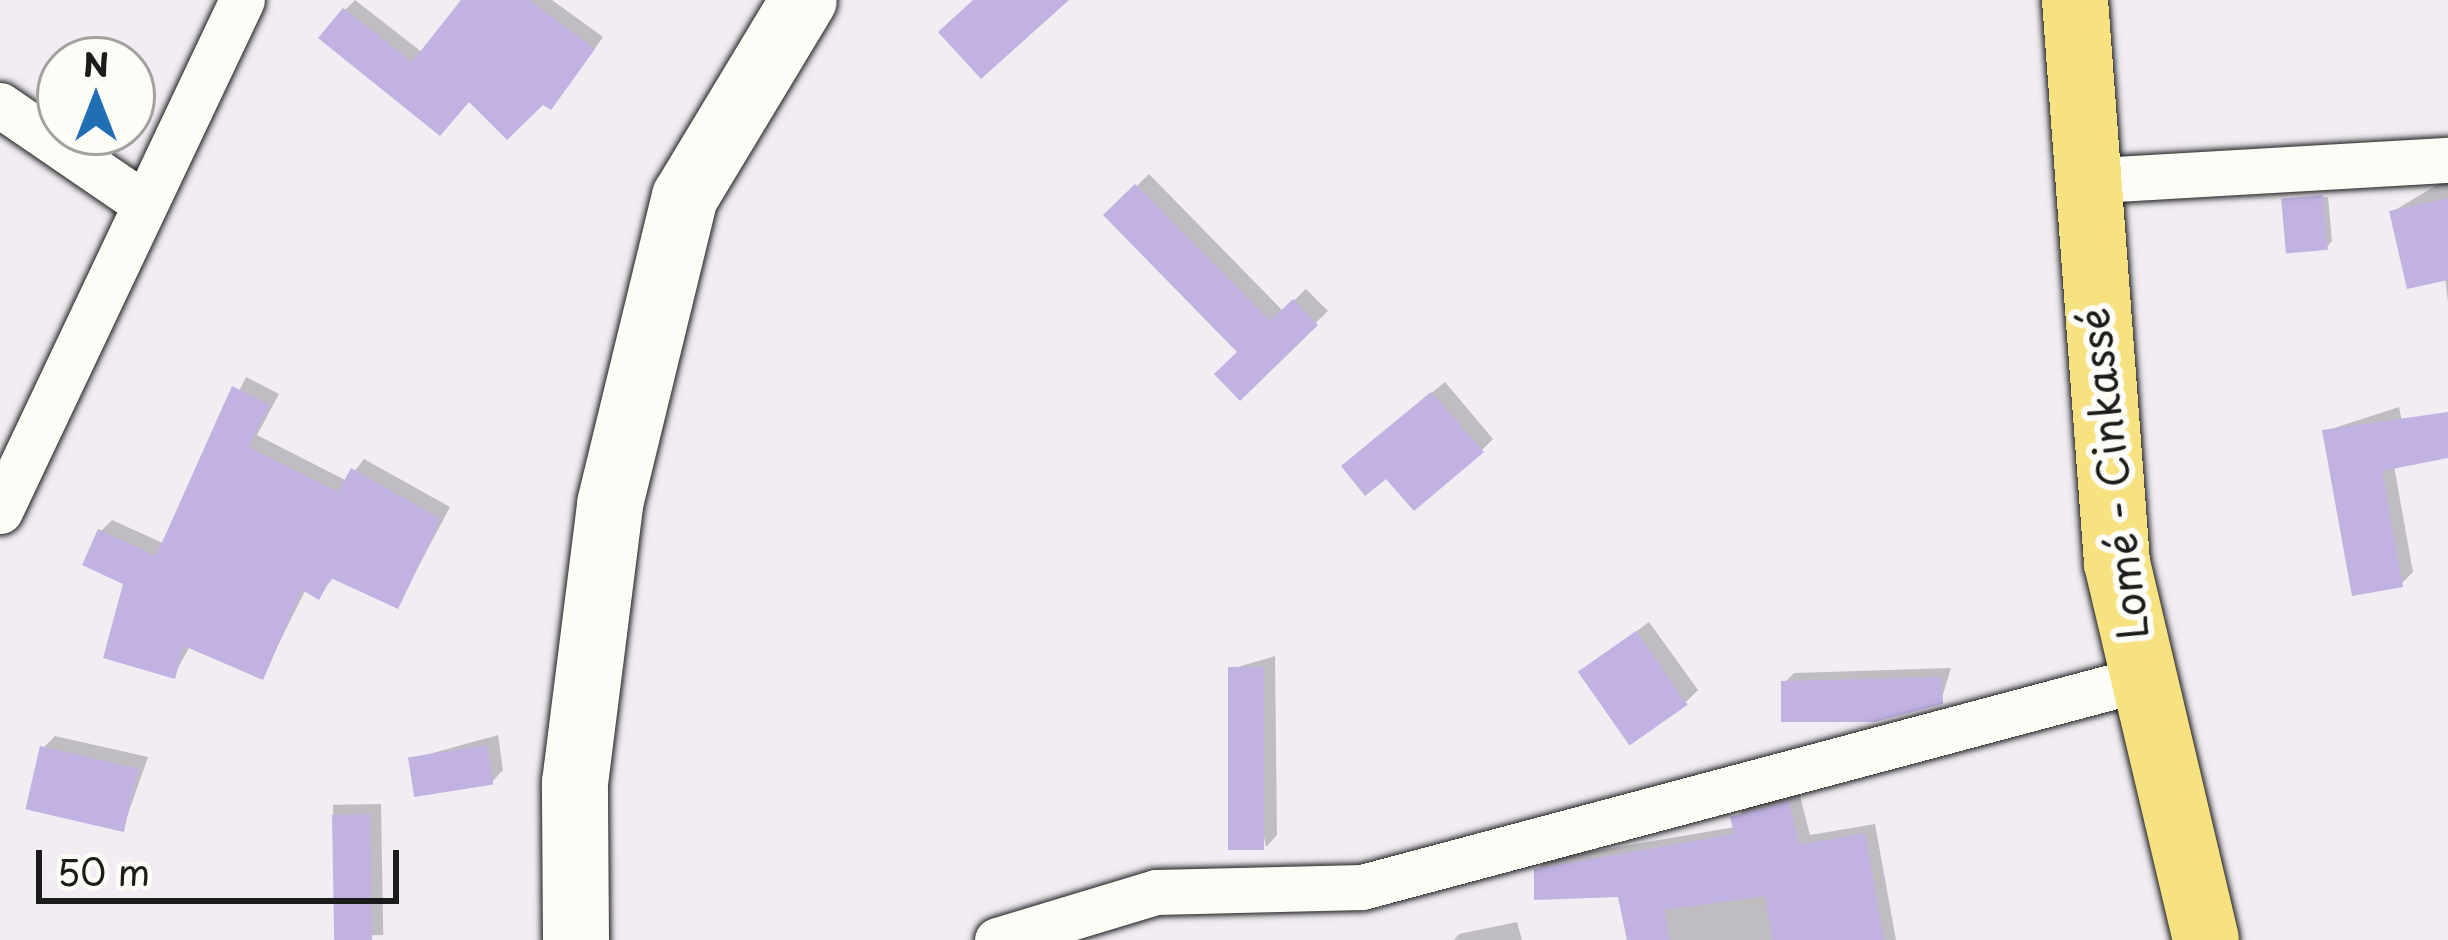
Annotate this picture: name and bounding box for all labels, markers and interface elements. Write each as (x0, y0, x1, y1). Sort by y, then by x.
north arrow (36, 36, 156, 156)
text: N (83, 38, 109, 88)
street label: Lomé - Cinkassé (2067, 305, 2157, 643)
scale bar (42, 826, 405, 900)
text: 50 m (57, 844, 150, 898)

